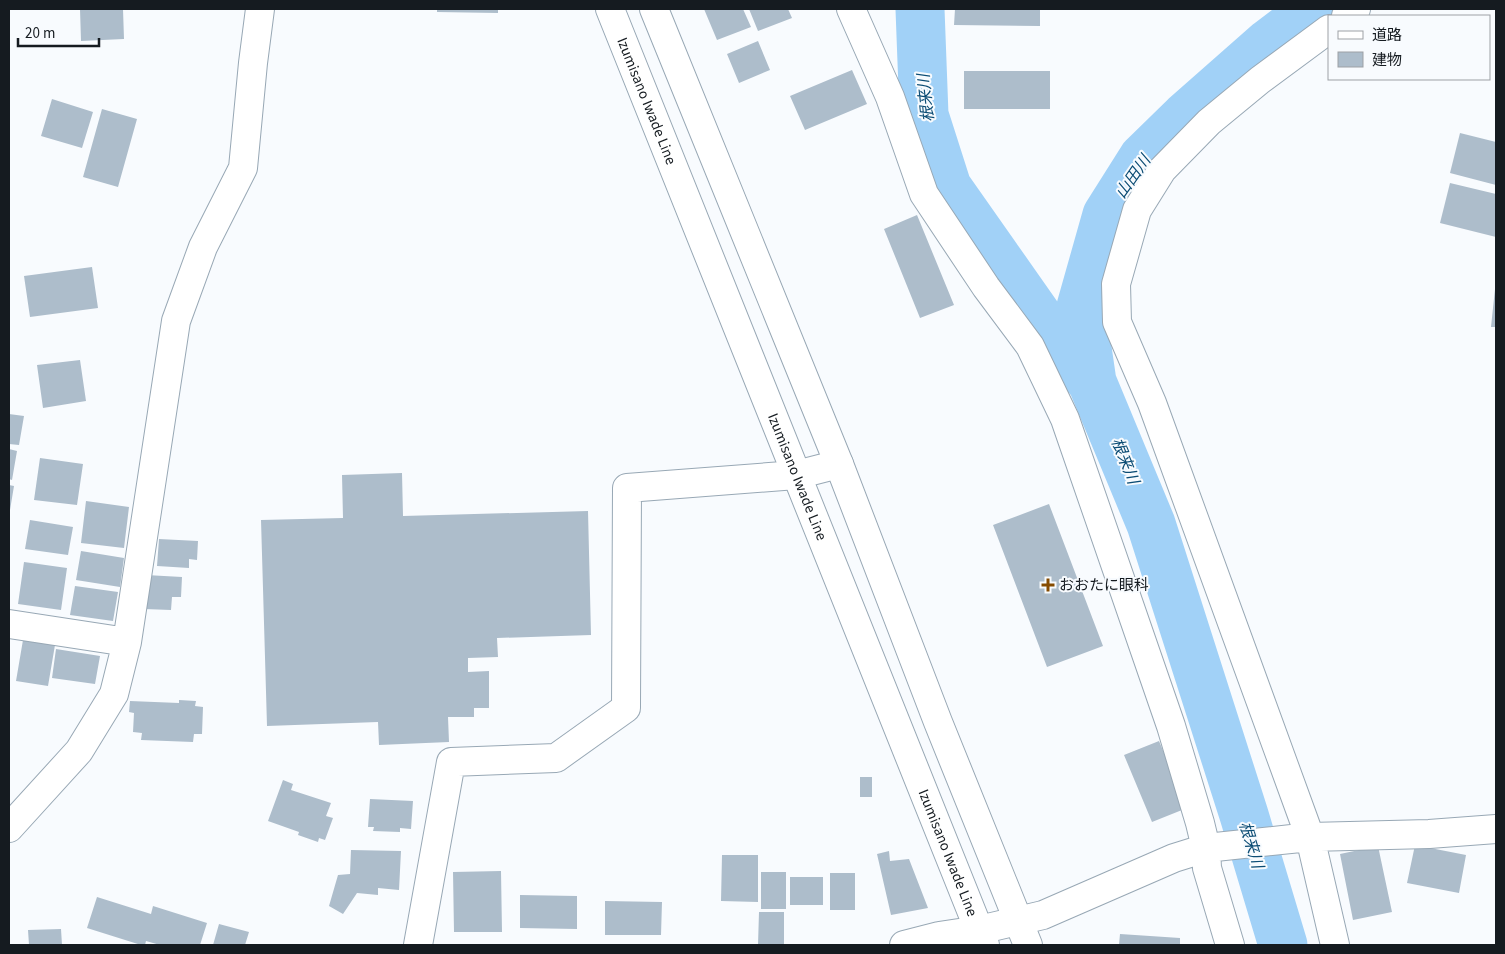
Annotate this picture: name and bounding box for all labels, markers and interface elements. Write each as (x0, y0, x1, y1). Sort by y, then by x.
scale bar (18, 15, 99, 47)
legend (1328, 15, 1490, 80)
text: 20 m (25, 23, 55, 44)
text: 道路 (1372, 25, 1402, 46)
street label: Izumisano Iwade Line (612, 34, 682, 168)
text: 建物 (1372, 50, 1402, 71)
water label: 根来川 (912, 71, 939, 123)
water label: 山田川 (1110, 149, 1157, 203)
street label: Izumisano Iwade Line (763, 410, 832, 544)
water label: 根来川 (1106, 435, 1145, 489)
place label: おおたに眼科 (1059, 575, 1149, 596)
marker: おおたに眼科 (1041, 578, 1055, 592)
street label: Izumisano Iwade Line (913, 786, 983, 920)
water label: 根来川 (1233, 819, 1269, 873)

